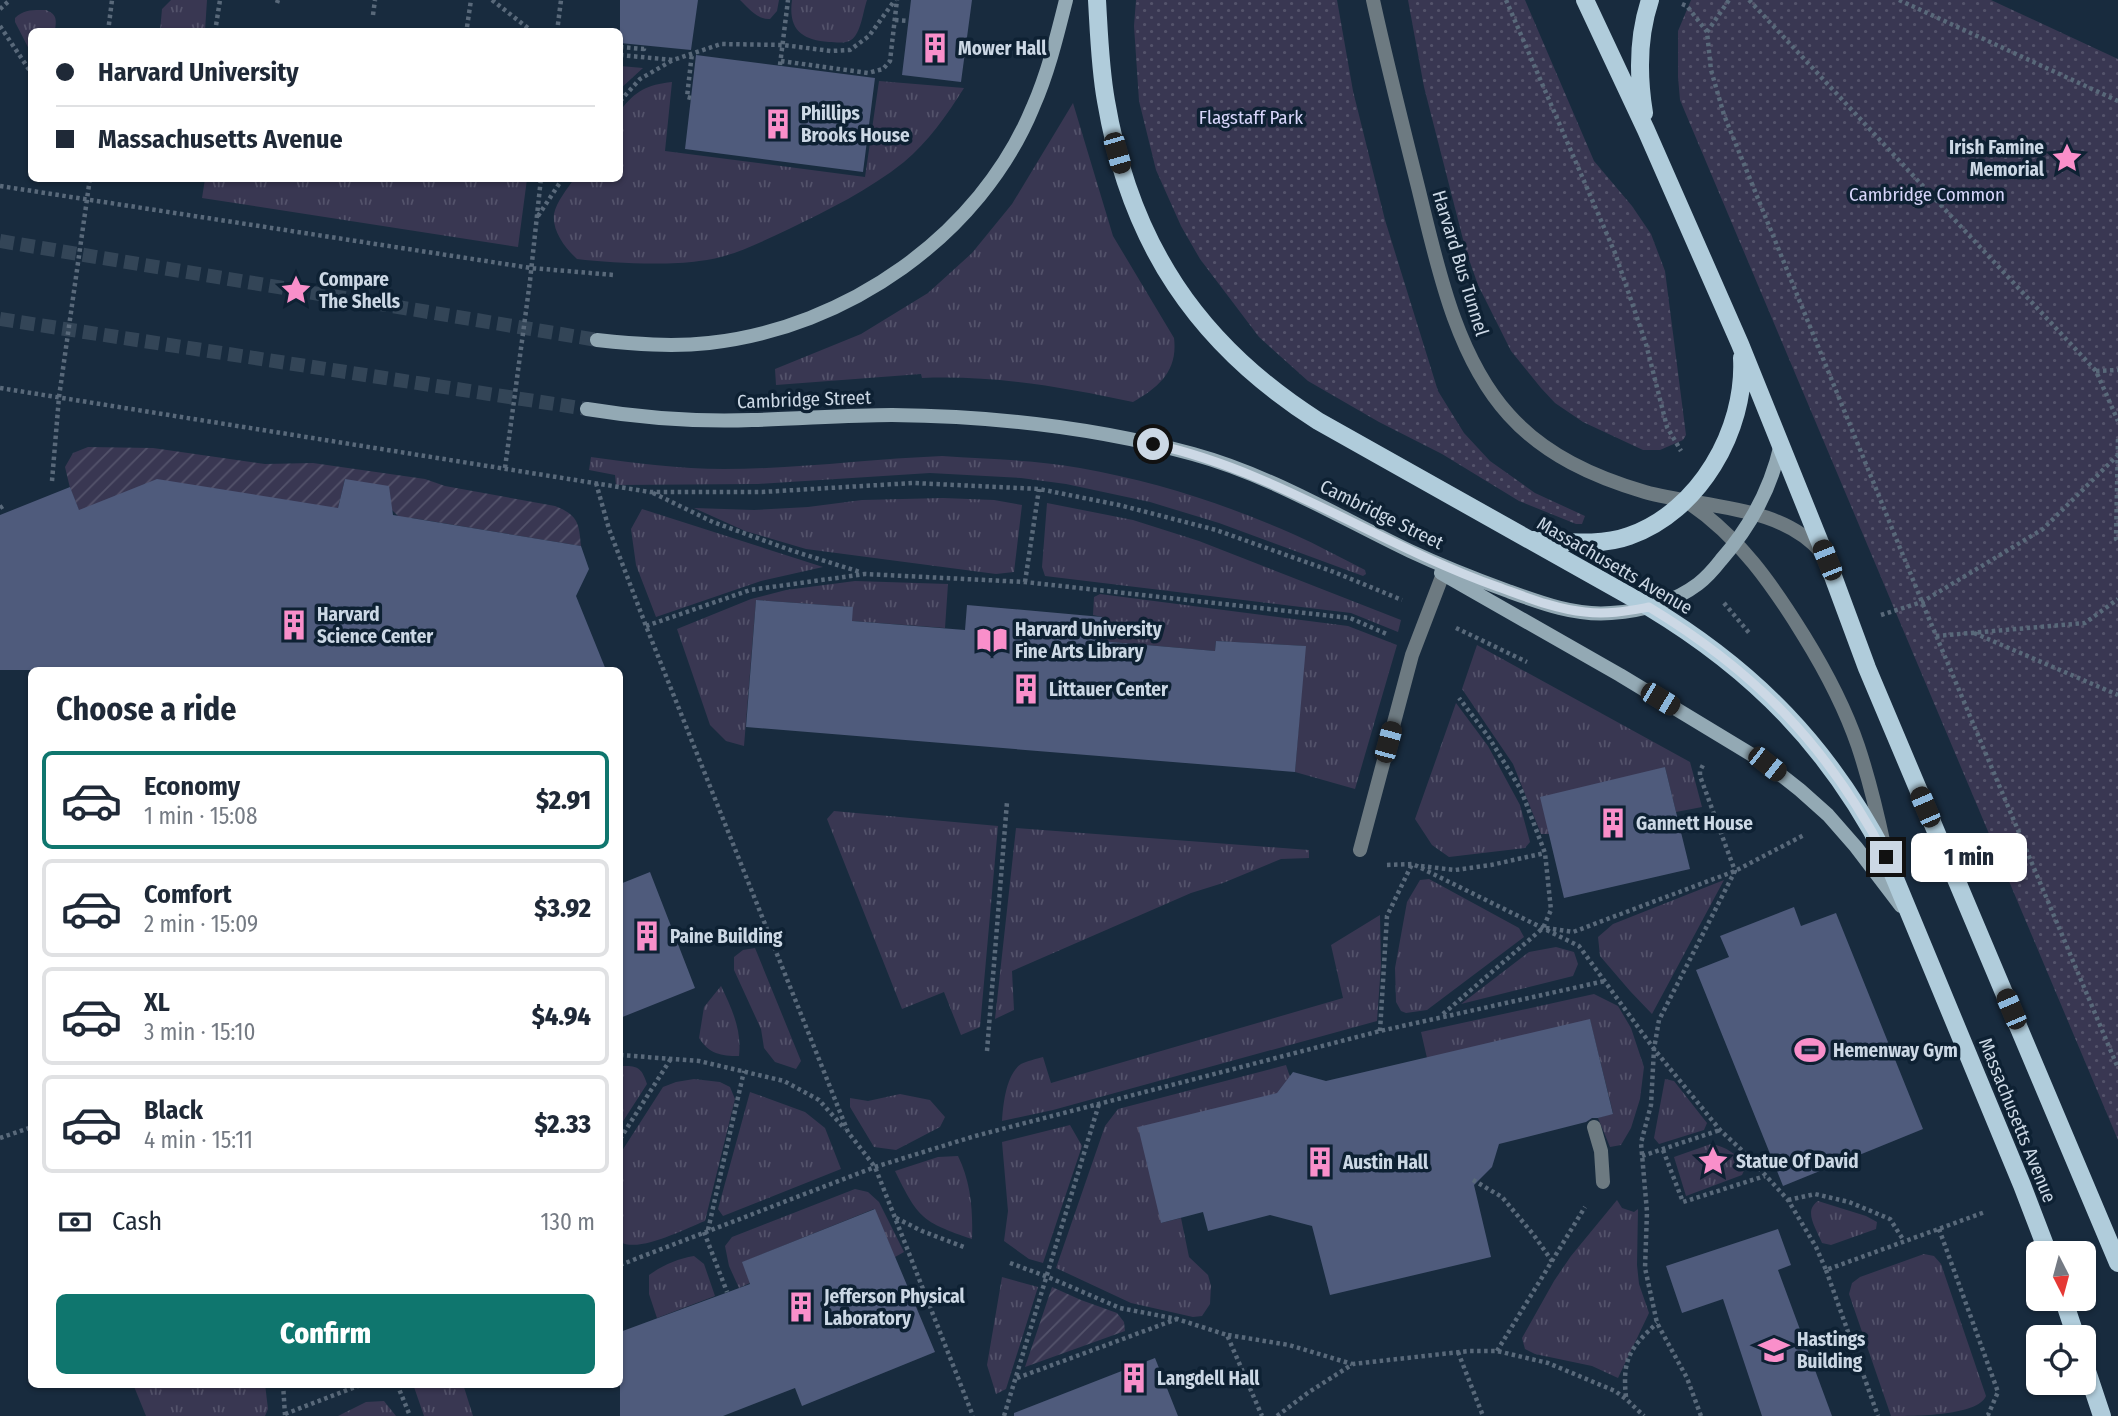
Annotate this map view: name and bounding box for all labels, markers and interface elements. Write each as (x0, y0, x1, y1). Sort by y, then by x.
building icon: Mower Hall (918, 31, 952, 65)
place label: Mower Hall (958, 37, 1047, 60)
text: Harvard University (98, 57, 299, 88)
place label: Phillips Brooks House (801, 102, 910, 147)
park label: Flagstaff Park (1199, 106, 1303, 129)
building icon: Phillips Brooks House (761, 107, 795, 141)
text: Massachusetts Avenue (98, 124, 343, 155)
car (1102, 130, 1133, 176)
place label: Irish Famine Memorial (1949, 136, 2045, 181)
place icon: Irish Famine Memorial (2050, 141, 2084, 175)
park label: Cambridge Common (1849, 183, 2005, 206)
street label: Harvard Bus Tunnel (1427, 188, 1494, 339)
place label: Compare The Shells (319, 268, 401, 313)
place icon: Compare The Shells (279, 273, 313, 307)
street label: Cambridge Street (737, 386, 872, 413)
route start (1137, 428, 1169, 460)
street label: Cambridge Street (1316, 475, 1448, 555)
street label: Massachusetts Avenue (1533, 512, 1697, 619)
car (1810, 537, 1845, 583)
place label: Harvard Science Center (317, 603, 434, 648)
building icon: Harvard Science Center (277, 608, 311, 642)
place label: Harvard University Fine Arts Library (1015, 618, 1163, 663)
library icon: Harvard University Fine Arts Library (975, 623, 1009, 657)
building icon: Littauer Center (1009, 672, 1043, 706)
place label: Littauer Center (1049, 678, 1169, 701)
car (1637, 679, 1684, 719)
text: Choose a ride (56, 690, 237, 728)
car (1373, 719, 1404, 765)
car (1744, 743, 1791, 785)
icon: car (60, 769, 123, 832)
text: Economy (144, 771, 240, 802)
car (1908, 784, 1943, 830)
text: $2.91 (536, 785, 591, 816)
text: 1 min · 15:08 (144, 802, 258, 830)
building icon: Gannett House (1596, 806, 1630, 840)
place label: Gannett House (1636, 812, 1753, 835)
callout: 1 min (1910, 832, 2026, 882)
route end (1870, 841, 1902, 873)
text: 1 min (1944, 843, 1994, 871)
icon: car (60, 877, 123, 940)
text: Comfort (144, 879, 232, 910)
text: $3.92 (534, 893, 591, 924)
text: 2 min · 15:09 (144, 910, 258, 938)
building icon: Paine Building (630, 919, 664, 953)
place label: Paine Building (670, 925, 783, 948)
icon: car (60, 985, 123, 1048)
car (1994, 986, 2029, 1032)
text: XL (144, 987, 170, 1018)
text: $4.94 (532, 1001, 591, 1032)
text: 3 min · 15:10 (144, 1018, 255, 1046)
sports icon: Hemenway Gym (1793, 1033, 1827, 1067)
street label: Massachusetts Avenue (1974, 1034, 2061, 1206)
place label: Hemenway Gym (1833, 1039, 1958, 1062)
icon: car (60, 1093, 123, 1156)
text: Black (144, 1095, 203, 1126)
text: $2.33 (535, 1109, 591, 1140)
text: 4 min · 15:11 (144, 1126, 253, 1154)
place icon: Statue Of David (1696, 1144, 1730, 1178)
building icon: Austin Hall (1303, 1145, 1337, 1179)
place label: Statue Of David (1736, 1150, 1859, 1173)
place label: Austin Hall (1342, 1151, 1429, 1174)
icon: cash (56, 1203, 94, 1241)
text: Cash (112, 1206, 162, 1237)
text: 130 m (541, 1208, 595, 1236)
north arrow (2026, 1241, 2096, 1311)
map controls (2026, 1241, 2096, 1395)
place label: Jefferson Physical Laboratory (823, 1285, 965, 1330)
building icon: Jefferson Physical Laboratory (784, 1290, 818, 1324)
button: Confirm (56, 1294, 595, 1374)
button: locate (2026, 1325, 2096, 1395)
place label: Hastings Building (1797, 1328, 1866, 1373)
school or university icon: Hastings Building (1757, 1333, 1791, 1367)
building icon: Langdell Hall (1117, 1361, 1151, 1395)
place label: Langdell Hall (1157, 1367, 1260, 1390)

